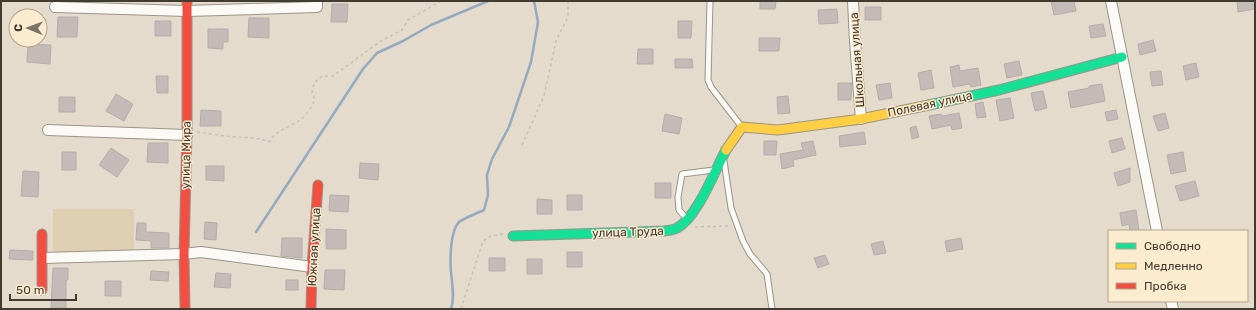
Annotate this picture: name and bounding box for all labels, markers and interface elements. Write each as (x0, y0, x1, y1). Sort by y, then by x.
north arrow (8, 8, 48, 48)
street label: Школьная улица (847, 12, 867, 108)
text: С (12, 24, 25, 32)
street label: Полевая улица (886, 88, 974, 120)
street label: улица Мира (178, 121, 194, 189)
street label: Южная улица (305, 207, 323, 287)
street label: улица Труда (592, 224, 664, 240)
legend (1108, 230, 1248, 302)
text: Свободно (1144, 239, 1201, 253)
text: Медленно (1144, 259, 1203, 273)
scale bar (10, 276, 76, 302)
text: Пробка (1144, 279, 1187, 293)
text: 50 m (16, 283, 44, 297)

